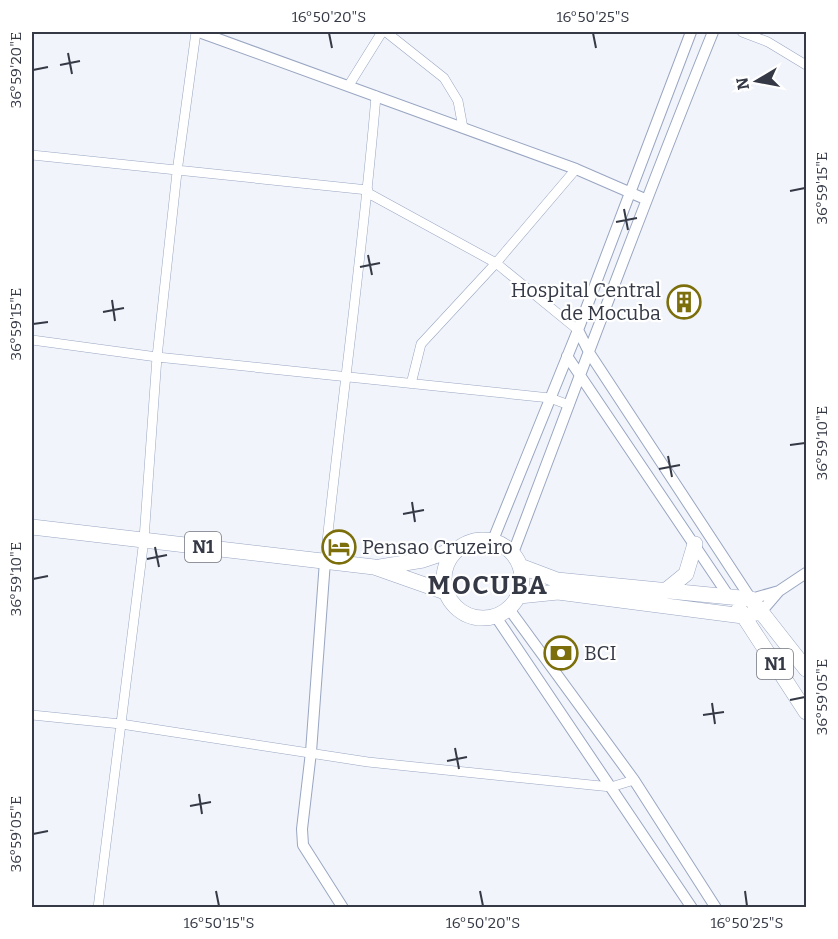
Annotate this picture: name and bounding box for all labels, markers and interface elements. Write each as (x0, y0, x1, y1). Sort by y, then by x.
text: 16°50'20"S (292, 8, 366, 26)
text: 16°50'25"S (556, 8, 630, 26)
text: 36°59'20"E (7, 32, 25, 108)
north arrow (727, 51, 787, 111)
text: N (732, 76, 753, 91)
text: 36°59'15"E (813, 152, 831, 224)
place label: Hospital Central de Mocuba (511, 278, 661, 325)
building icon: Hospital Central de Mocuba (666, 284, 702, 320)
text: 36°59'15"E (7, 288, 25, 360)
text: 36°59'10"E (813, 406, 831, 480)
hotel icon: Pensao Cruzeiro (321, 529, 357, 565)
road number: N1 (185, 532, 221, 562)
place label: Pensao Cruzeiro (362, 535, 513, 559)
text: 36°59'10"E (7, 542, 25, 616)
district label: MOCUBA (428, 570, 548, 601)
bank icon: BCI (543, 635, 579, 671)
place label: BCI (584, 641, 616, 665)
road number: N1 (757, 649, 793, 679)
text: 36°59'05"E (813, 659, 831, 735)
text: 36°59'05"E (7, 796, 25, 872)
text: 16°50'15"S (183, 914, 255, 932)
text: 16°50'20"S (446, 914, 520, 932)
text: 16°50'25"S (710, 914, 784, 932)

